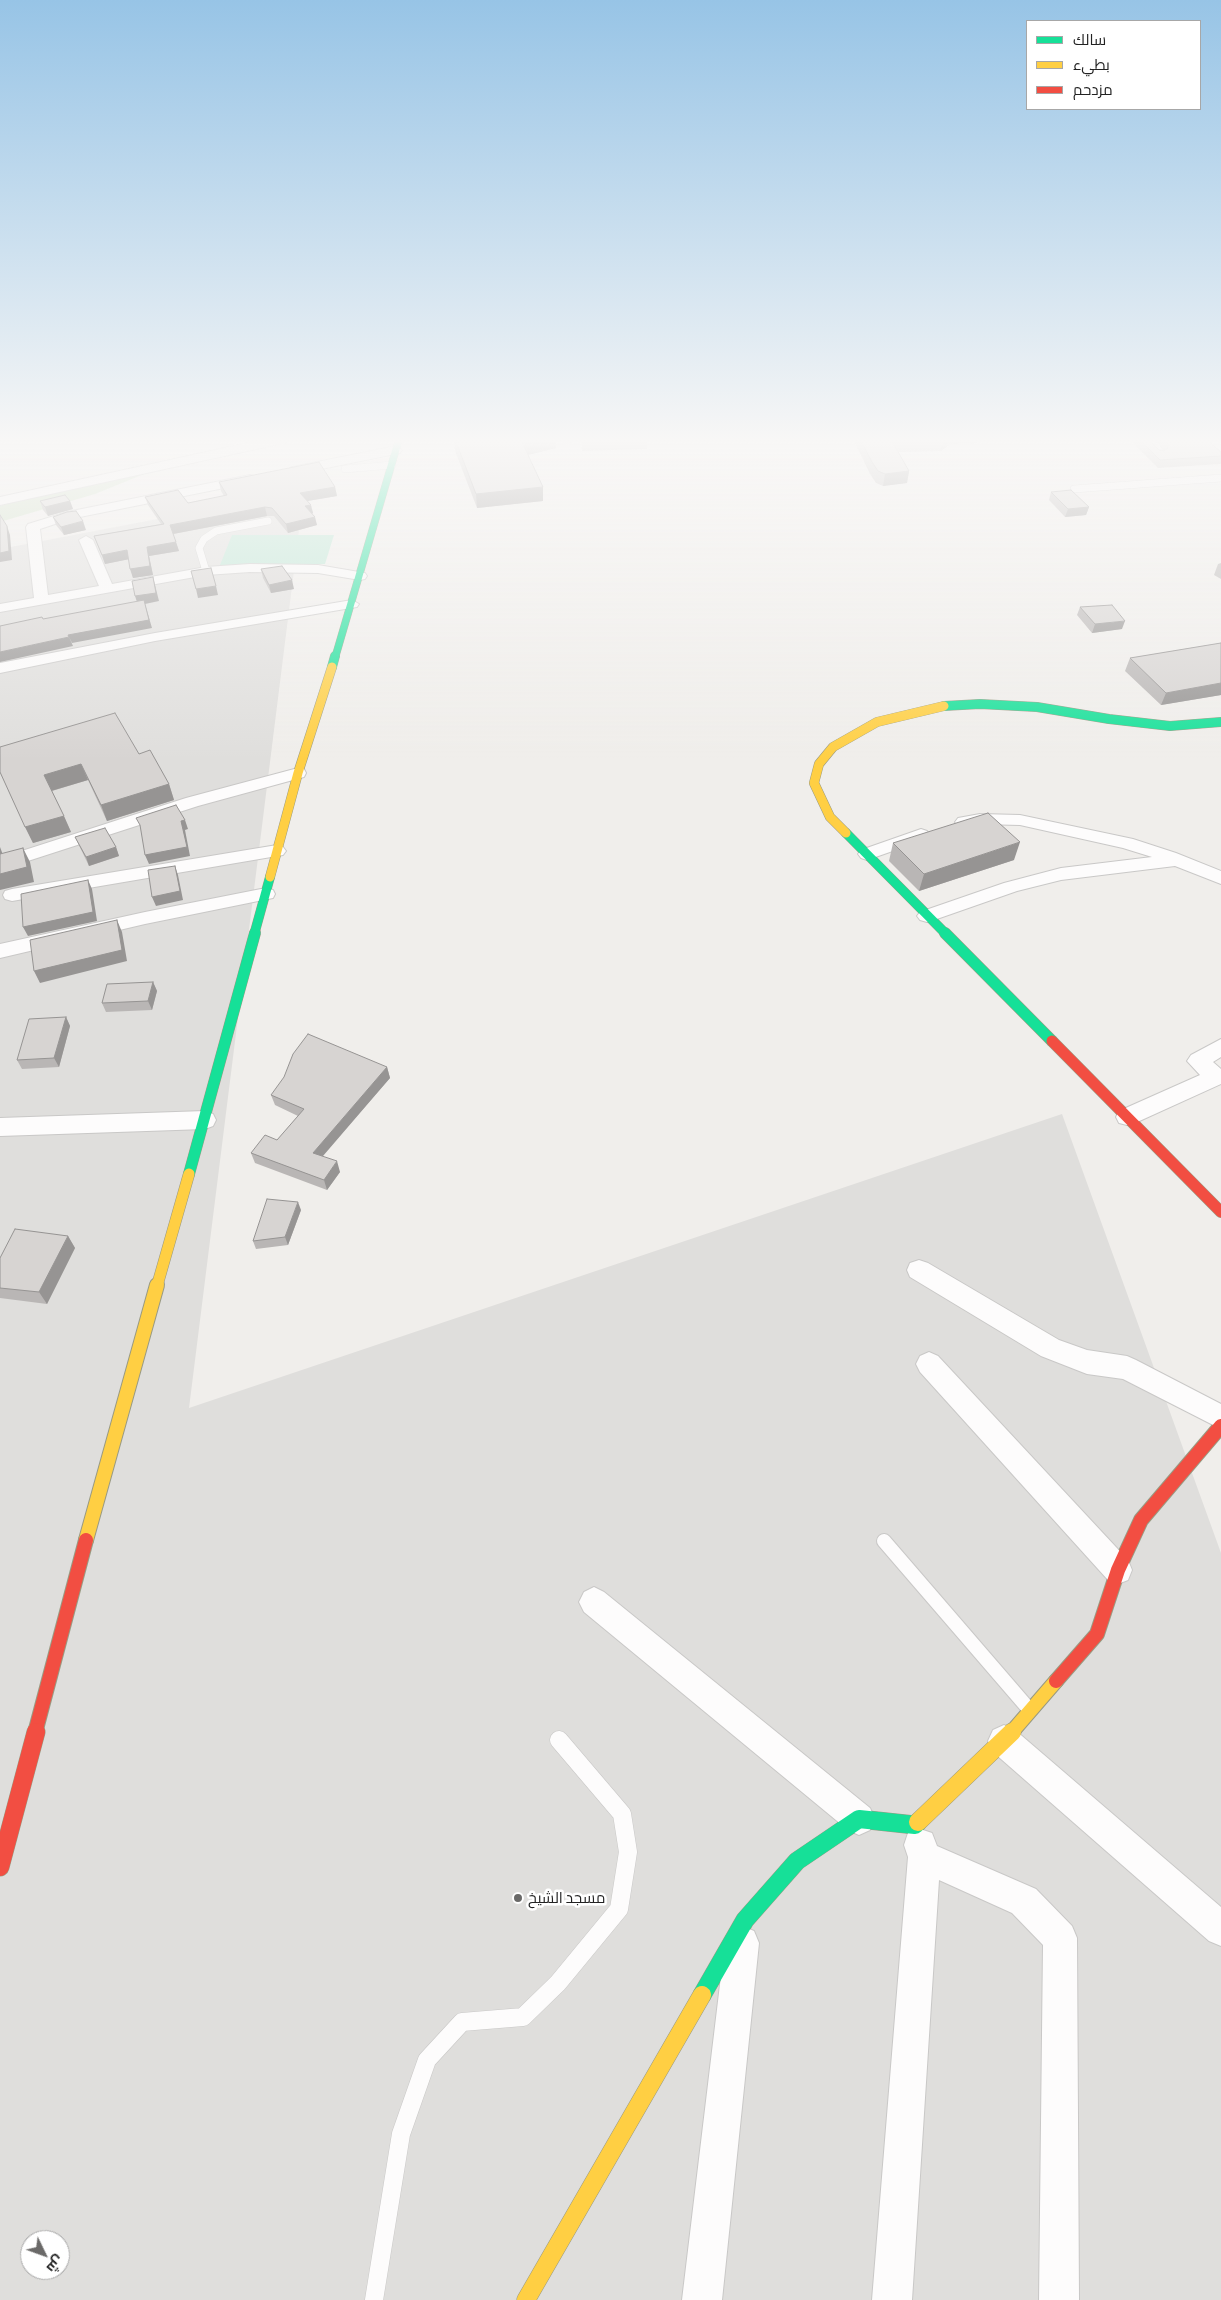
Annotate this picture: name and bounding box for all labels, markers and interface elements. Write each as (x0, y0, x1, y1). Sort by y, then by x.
legend (1026, 20, 1201, 110)
text: سالك (1073, 30, 1106, 48)
text: بطيء (1073, 55, 1110, 73)
text: مزدحم (1073, 80, 1113, 98)
place label: مسجد الشيخ (528, 1889, 605, 1907)
marker: مسجد الشيخ (512, 1892, 524, 1904)
north arrow (20, 2230, 70, 2280)
text: ش (43, 2252, 68, 2277)

